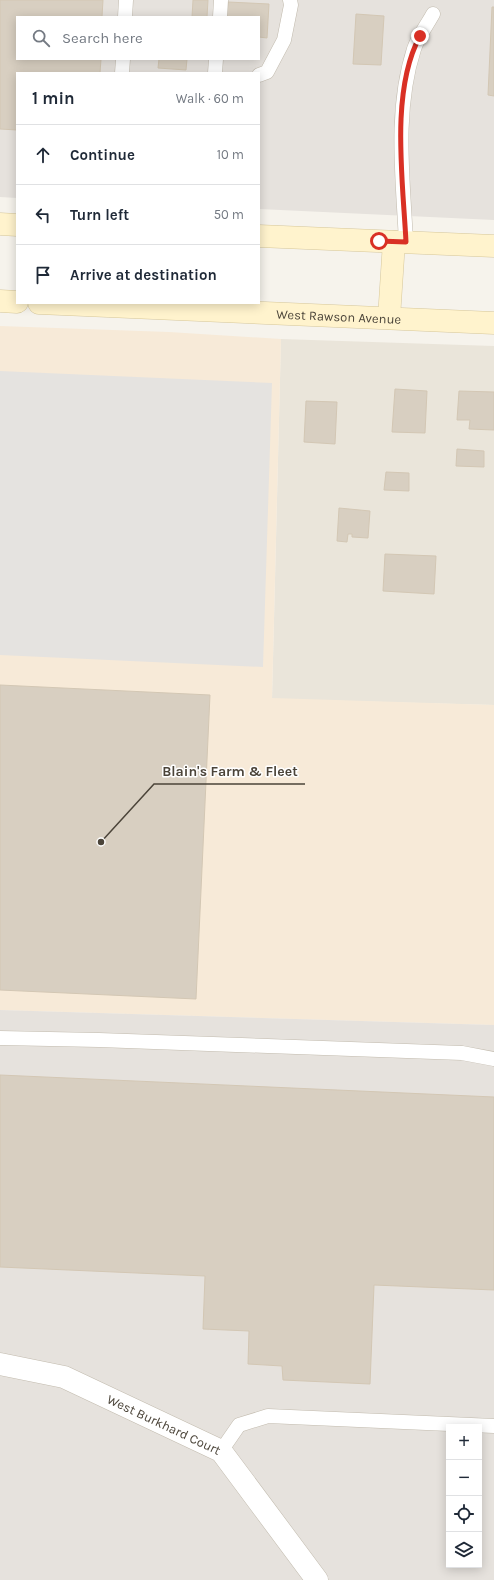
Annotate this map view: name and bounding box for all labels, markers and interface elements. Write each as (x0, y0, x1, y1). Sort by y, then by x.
search box (16, 16, 260, 60)
icon: search (30, 27, 52, 49)
route end (411, 27, 429, 45)
text: Search here (62, 29, 143, 47)
text: 1 min (32, 88, 75, 108)
text: Walk · 60 m (176, 91, 244, 106)
icon: ahead (32, 144, 54, 166)
text: Continue (70, 146, 135, 164)
text: 10 m (217, 147, 244, 162)
icon: left (32, 204, 54, 226)
text: Turn left (70, 206, 129, 224)
text: 50 m (214, 207, 244, 222)
route start (370, 232, 388, 250)
icon: arrive (32, 264, 54, 286)
text: Arrive at destination (70, 266, 217, 284)
street label: West Rawson Avenue (276, 306, 402, 327)
callout: Blain's Farm & Fleet (154, 758, 305, 784)
text: Blain's Farm & Fleet (162, 763, 298, 780)
street label: West Burkhard Court (105, 1391, 223, 1458)
map controls (446, 1424, 482, 1568)
button: + (446, 1424, 482, 1460)
button: − (446, 1460, 482, 1496)
button: locate (446, 1496, 482, 1532)
button: layers (446, 1532, 482, 1568)

